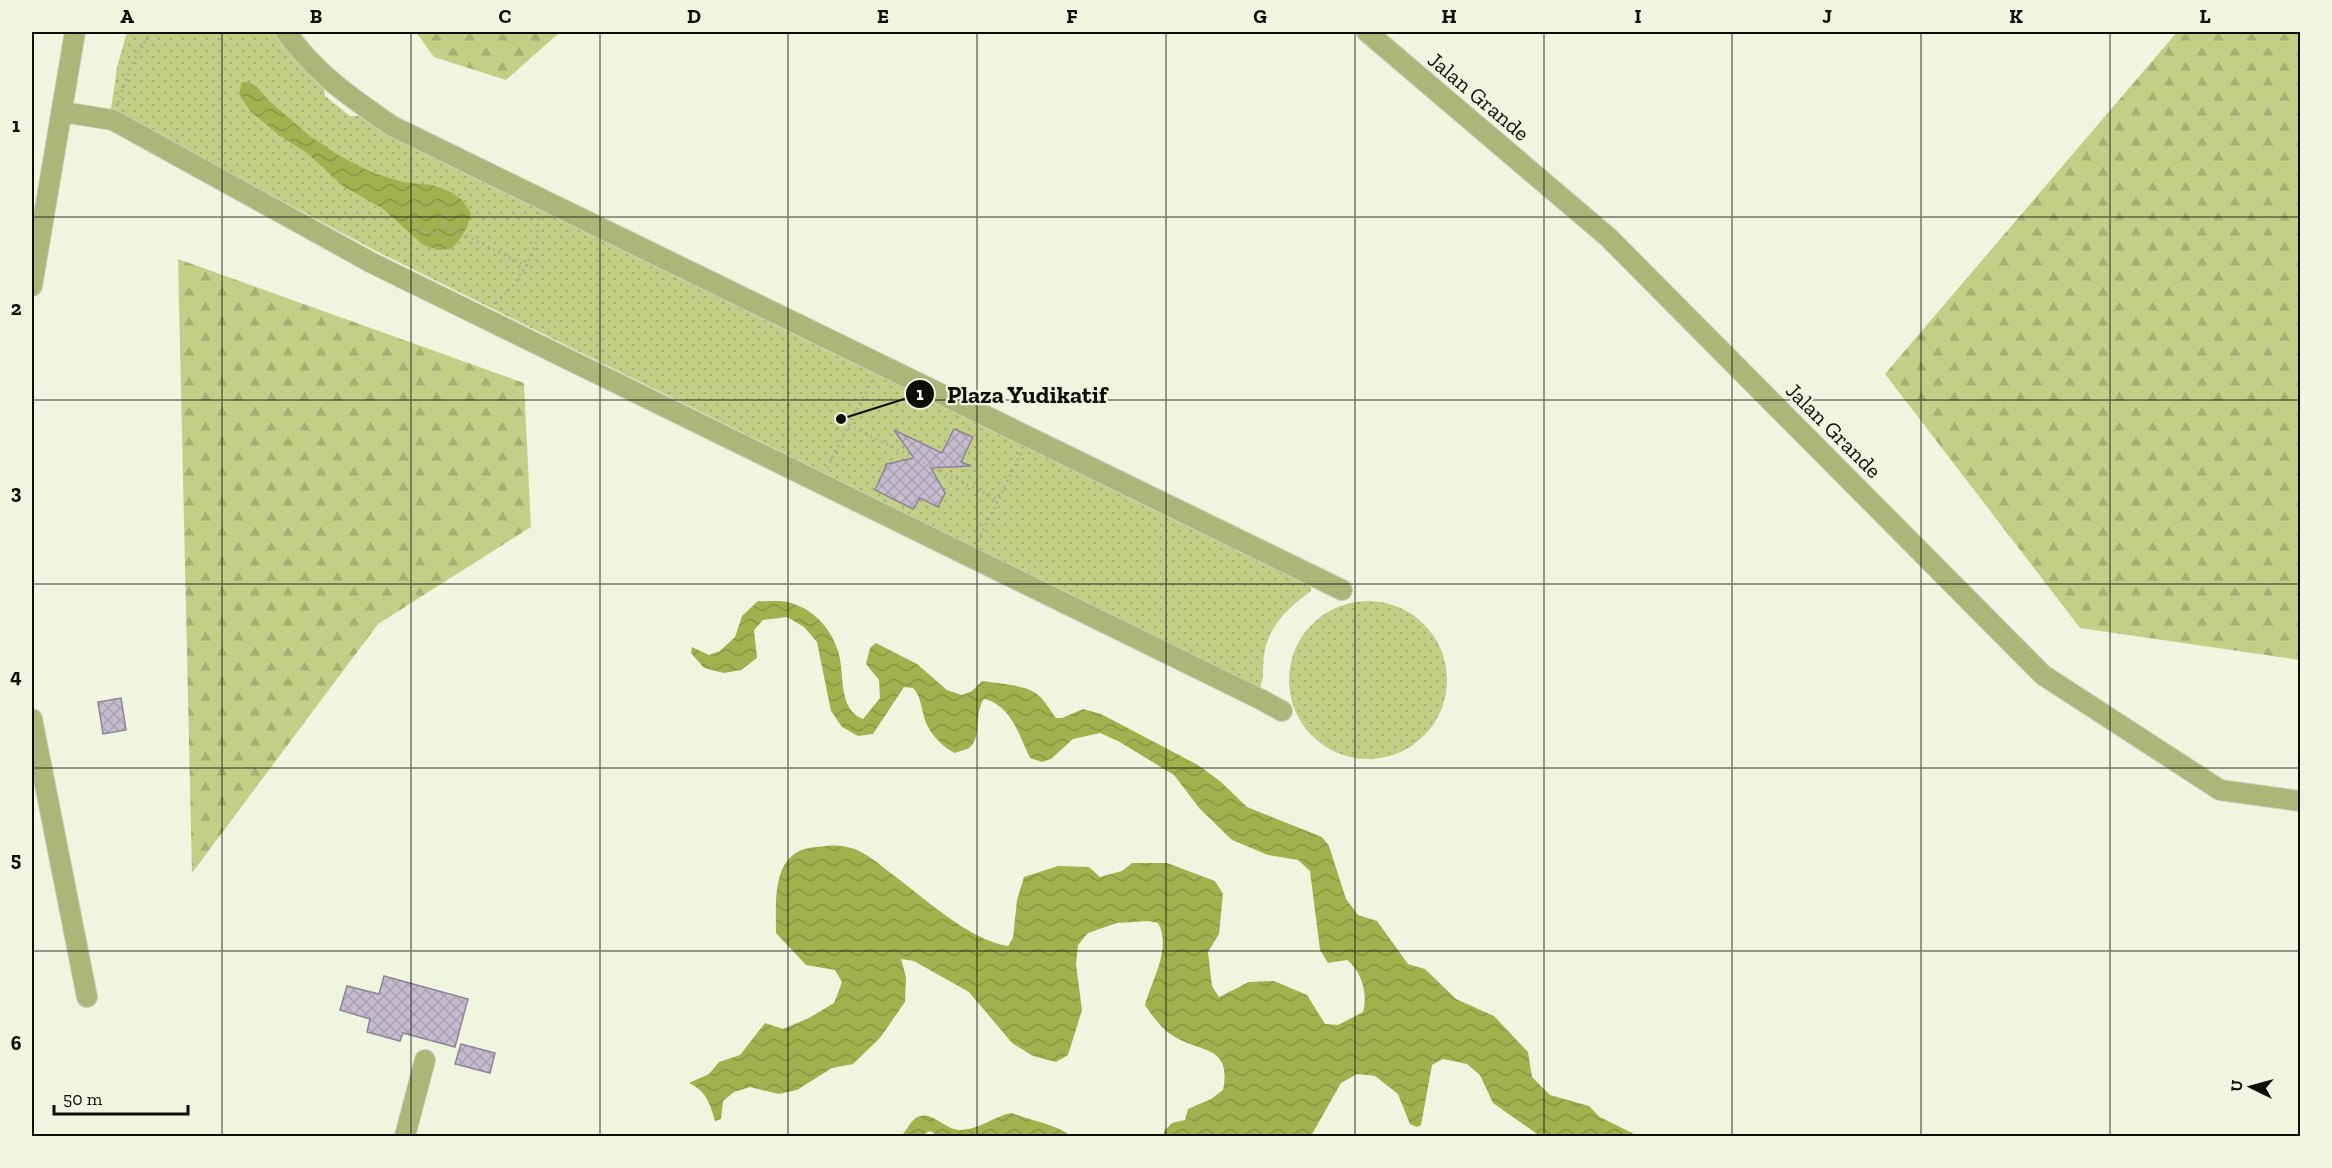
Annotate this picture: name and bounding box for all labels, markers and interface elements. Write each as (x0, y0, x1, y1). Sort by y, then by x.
text: A (120, 4, 134, 28)
text: B (310, 4, 322, 28)
text: C (499, 4, 512, 28)
text: D (687, 4, 701, 28)
text: E (877, 4, 889, 28)
text: F (1066, 4, 1078, 28)
text: G (1253, 4, 1267, 28)
text: H (1441, 4, 1457, 28)
text: I (1634, 4, 1642, 28)
text: J (1822, 4, 1832, 28)
text: K (2009, 4, 2023, 28)
text: L (2199, 4, 2211, 28)
street label: Jalan Grande (1422, 46, 1535, 147)
text: 1 (12, 113, 20, 137)
text: 2 (11, 296, 22, 320)
callout: Plaza Yudikatif (905, 373, 1120, 415)
street label: Jalan Grande (1780, 377, 1887, 484)
text: Plaza Yudikatif (947, 380, 1110, 409)
text: 1 (916, 383, 924, 405)
text: 3 (11, 480, 22, 504)
text: 4 (10, 664, 22, 688)
text: 5 (11, 847, 21, 871)
text: 6 (11, 1031, 22, 1055)
north arrow (2221, 1057, 2281, 1117)
scale bar (54, 1078, 188, 1116)
text: U (2227, 1079, 2247, 1092)
text: 50 m (63, 1088, 103, 1110)

